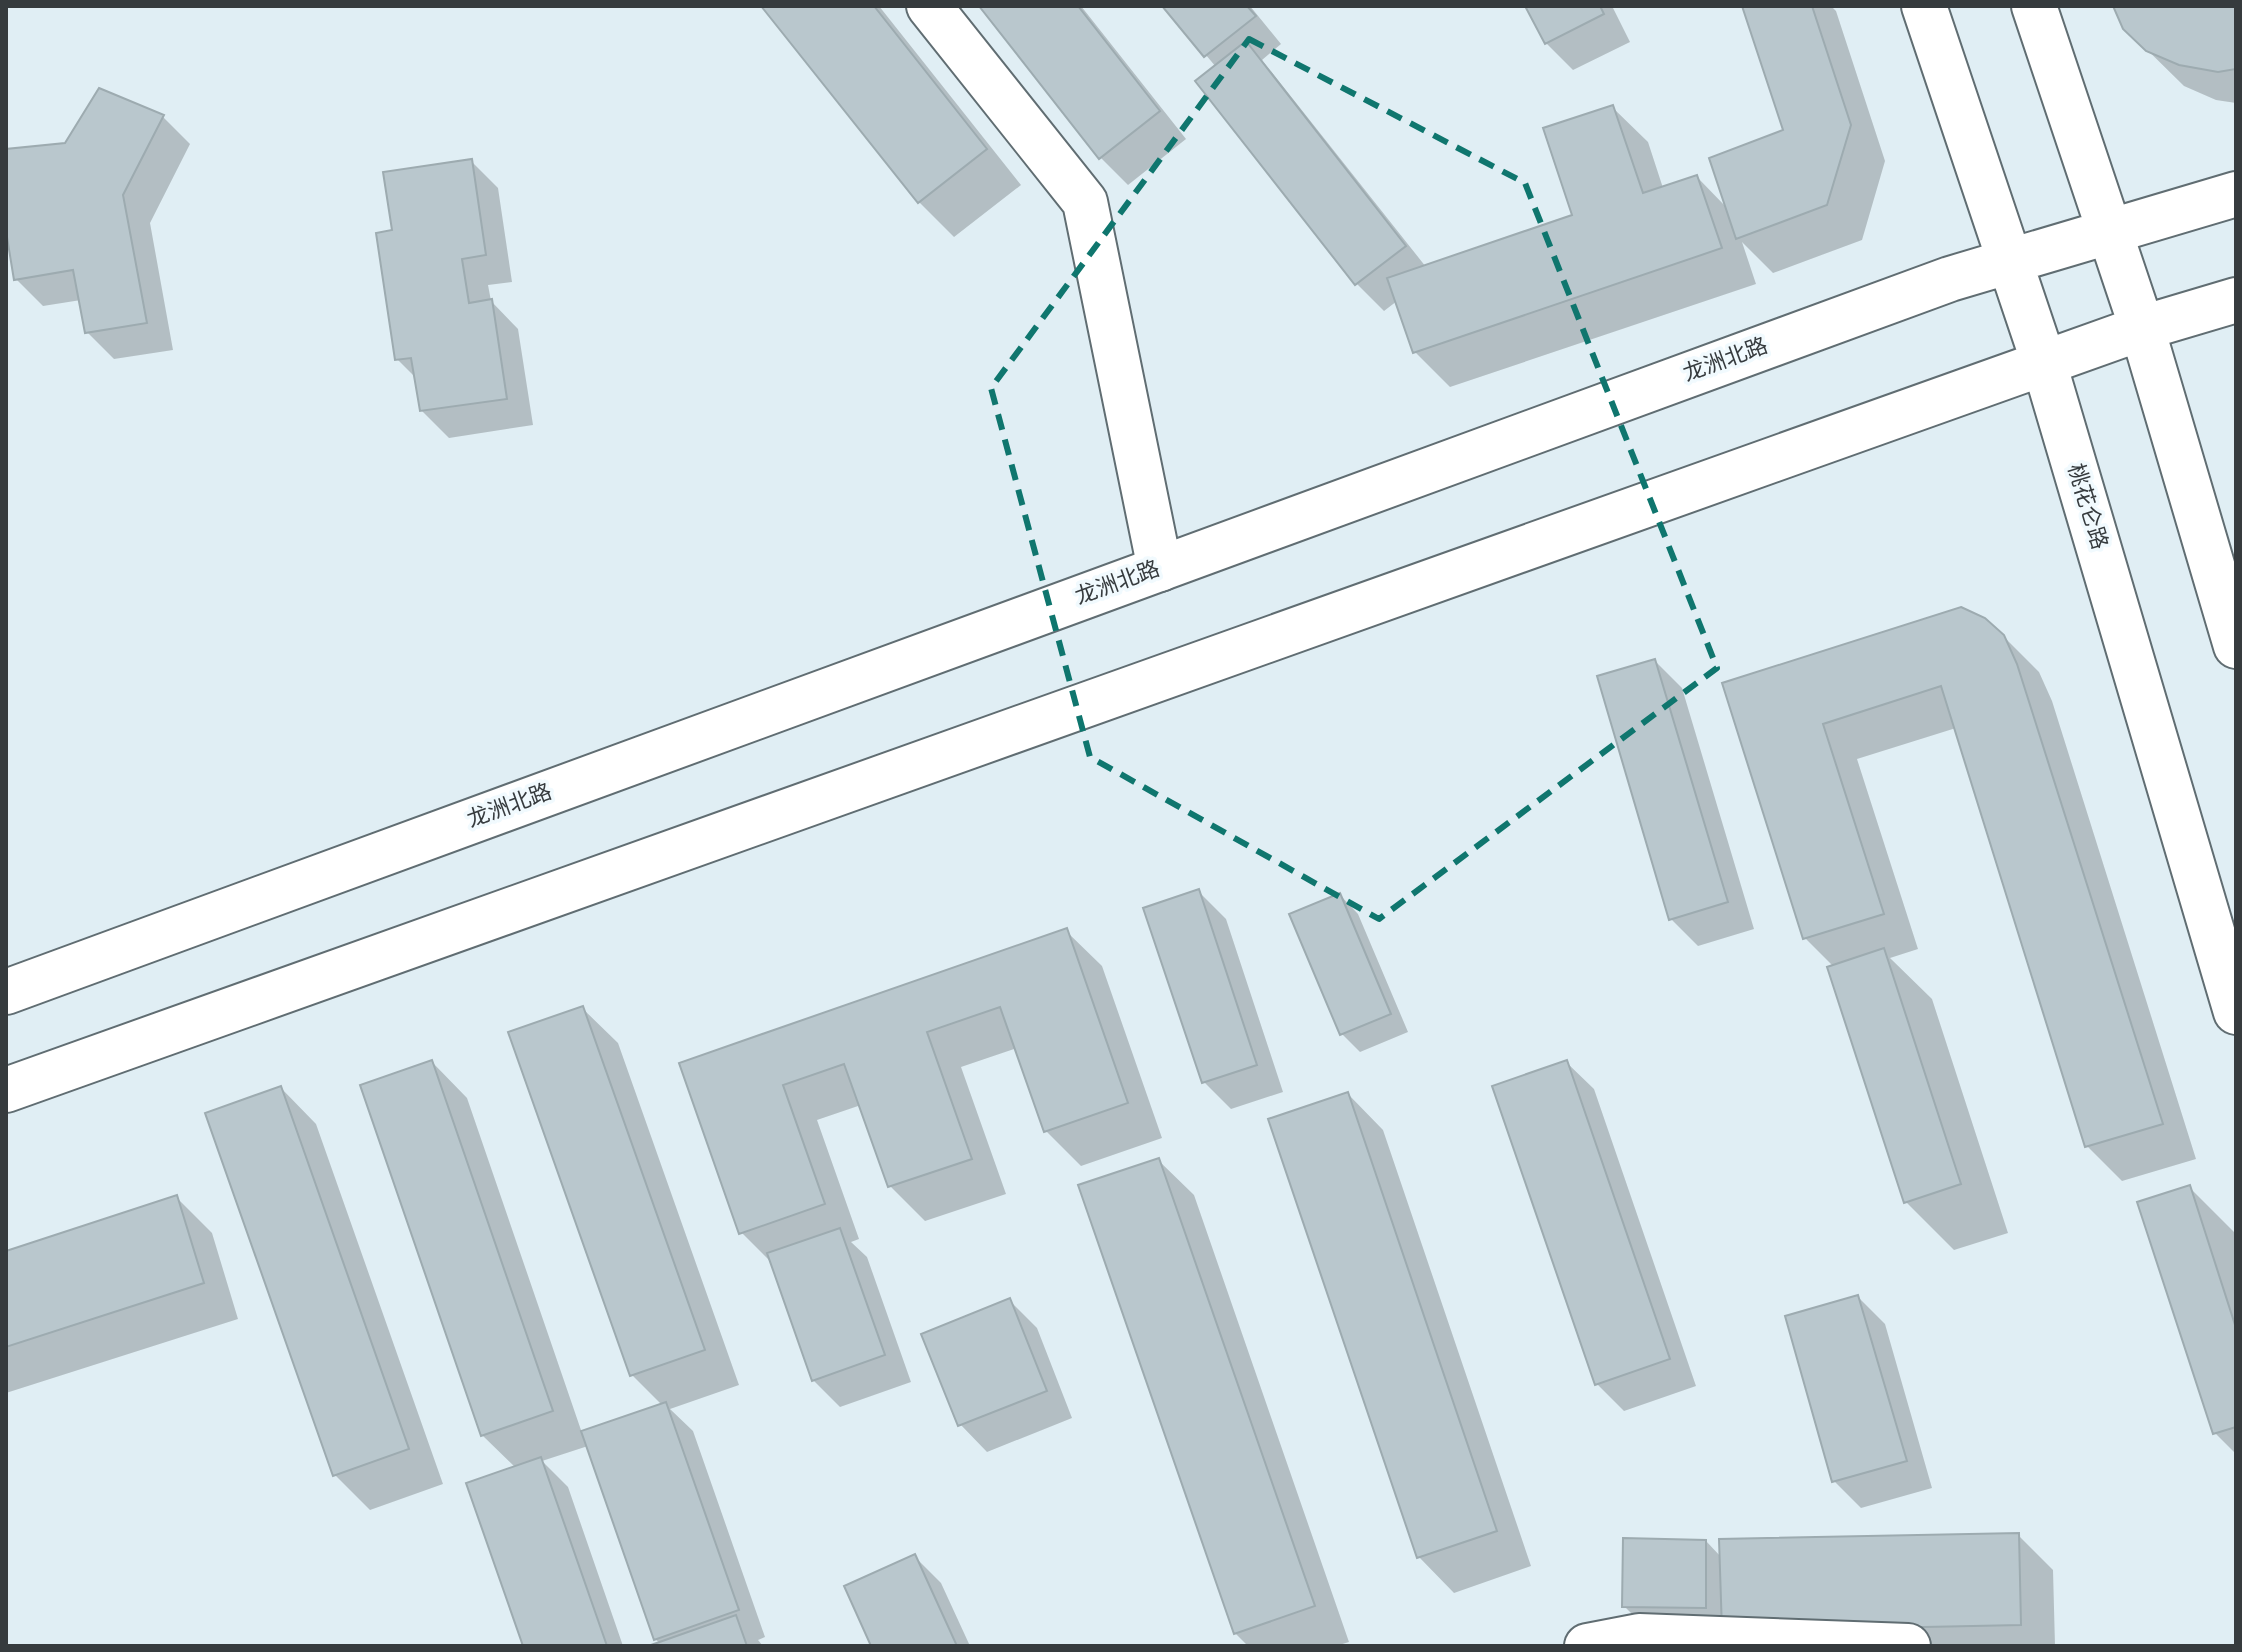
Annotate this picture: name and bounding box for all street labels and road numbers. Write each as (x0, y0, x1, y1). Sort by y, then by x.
street label: 龙洲北路 (1680, 333, 1772, 389)
street label: 桃花仑路 (2060, 461, 2112, 553)
street label: 龙洲北路 (1072, 556, 1164, 612)
street label: 龙洲北路 (464, 779, 556, 835)

